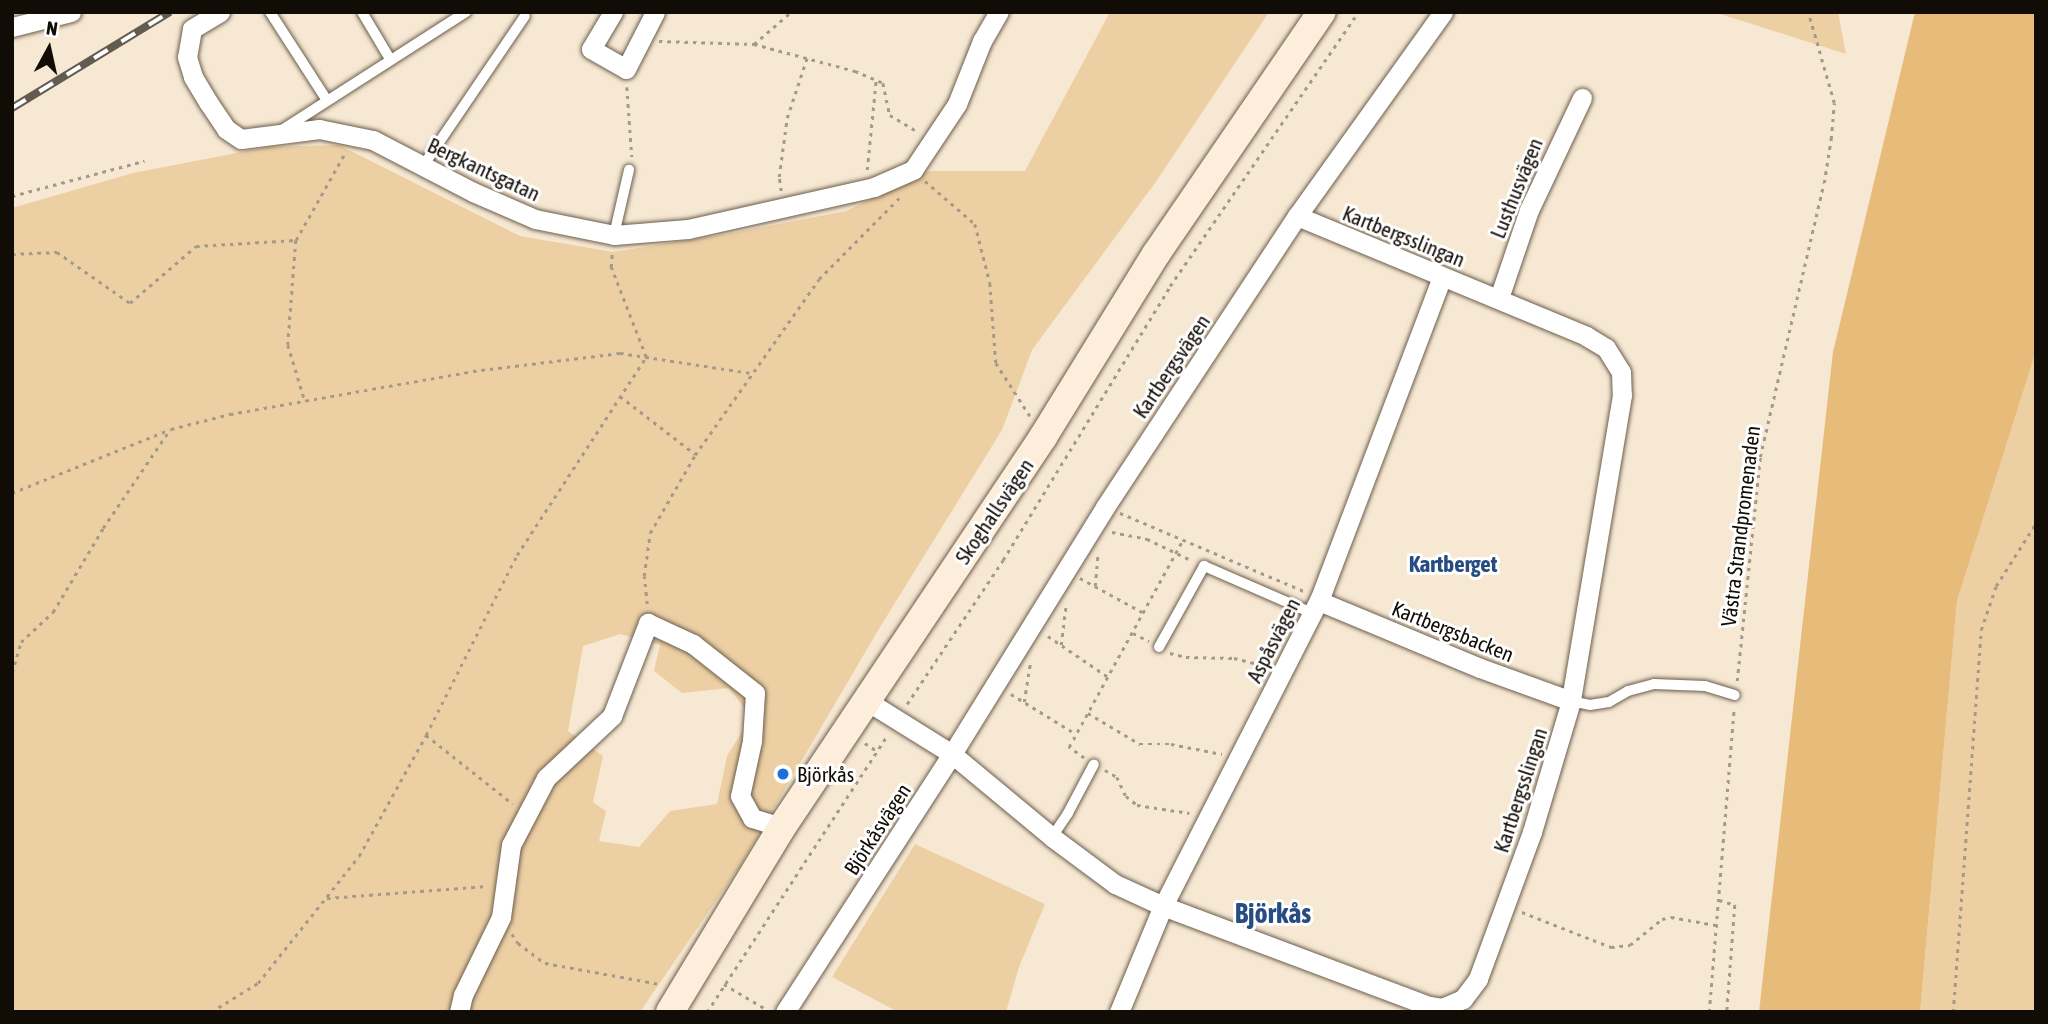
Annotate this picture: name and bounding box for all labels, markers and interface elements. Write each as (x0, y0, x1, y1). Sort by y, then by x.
north arrow (14, 14, 84, 84)
text: N (45, 17, 59, 40)
street label: Bergkantsgatan (424, 132, 544, 206)
street label: Lusthusvägen (1484, 134, 1548, 242)
street label: Kartbergsslingan (1339, 200, 1469, 272)
street label: Kartbergsvägen (1127, 309, 1215, 423)
street label: Västra Strandpromenaden (1715, 424, 1765, 628)
street label: Skoghallsvägen (950, 454, 1038, 568)
district label: Kartberget (1409, 550, 1497, 578)
street label: Aspåsvägen (1241, 594, 1305, 686)
street label: Kartbergsbacken (1388, 595, 1518, 667)
street label: Kartbergsslingan (1488, 724, 1552, 856)
place label: Björkås (797, 761, 854, 787)
marker: Björkås (775, 766, 791, 782)
street label: Björkåsvägen (838, 779, 916, 879)
district label: Björkås (1235, 896, 1311, 930)

